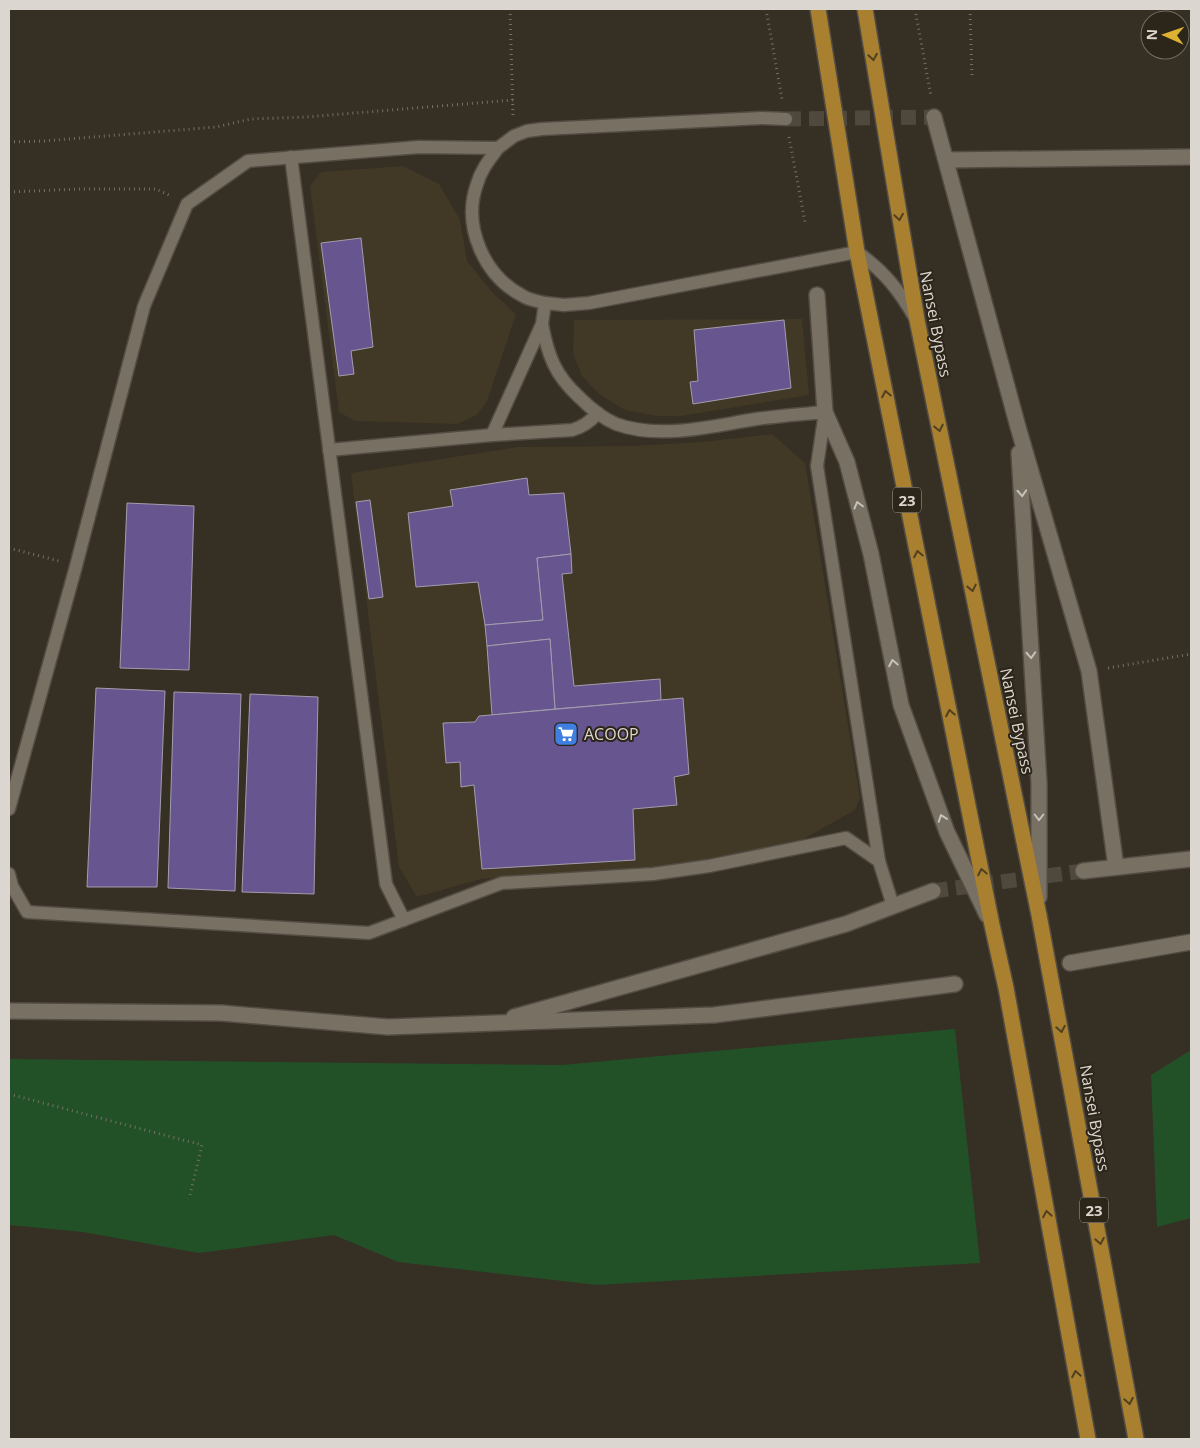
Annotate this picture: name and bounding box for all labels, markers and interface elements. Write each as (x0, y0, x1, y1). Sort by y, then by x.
north arrow (1140, 10, 1190, 60)
text: N (1142, 29, 1161, 41)
one-way arrow (867, 53, 878, 61)
one-way arrow (894, 213, 904, 222)
street label: Nansei Bypass (915, 269, 957, 379)
one-way arrow (881, 390, 892, 399)
one-way arrow (933, 424, 944, 433)
road number: 23 (893, 488, 921, 512)
one-way arrow (1016, 489, 1027, 497)
one-way arrow (853, 500, 864, 509)
one-way arrow (913, 549, 923, 558)
one-way arrow (966, 583, 976, 592)
one-way arrow (1026, 651, 1037, 659)
one-way arrow (888, 659, 898, 668)
street label: Nansei Bypass (995, 666, 1039, 776)
one-way arrow (945, 709, 955, 717)
supermarket icon: ACOOP (553, 721, 579, 747)
place label: ACOOP (584, 723, 639, 745)
one-way arrow (937, 814, 947, 823)
one-way arrow (1034, 814, 1044, 822)
one-way arrow (977, 868, 987, 877)
one-way arrow (1055, 1025, 1065, 1034)
street label: Nansei Bypass (1075, 1063, 1115, 1173)
road number: 23 (1080, 1198, 1108, 1222)
one-way arrow (1043, 1210, 1053, 1219)
one-way arrow (1094, 1236, 1104, 1245)
one-way arrow (1072, 1370, 1082, 1378)
one-way arrow (1123, 1396, 1134, 1405)

